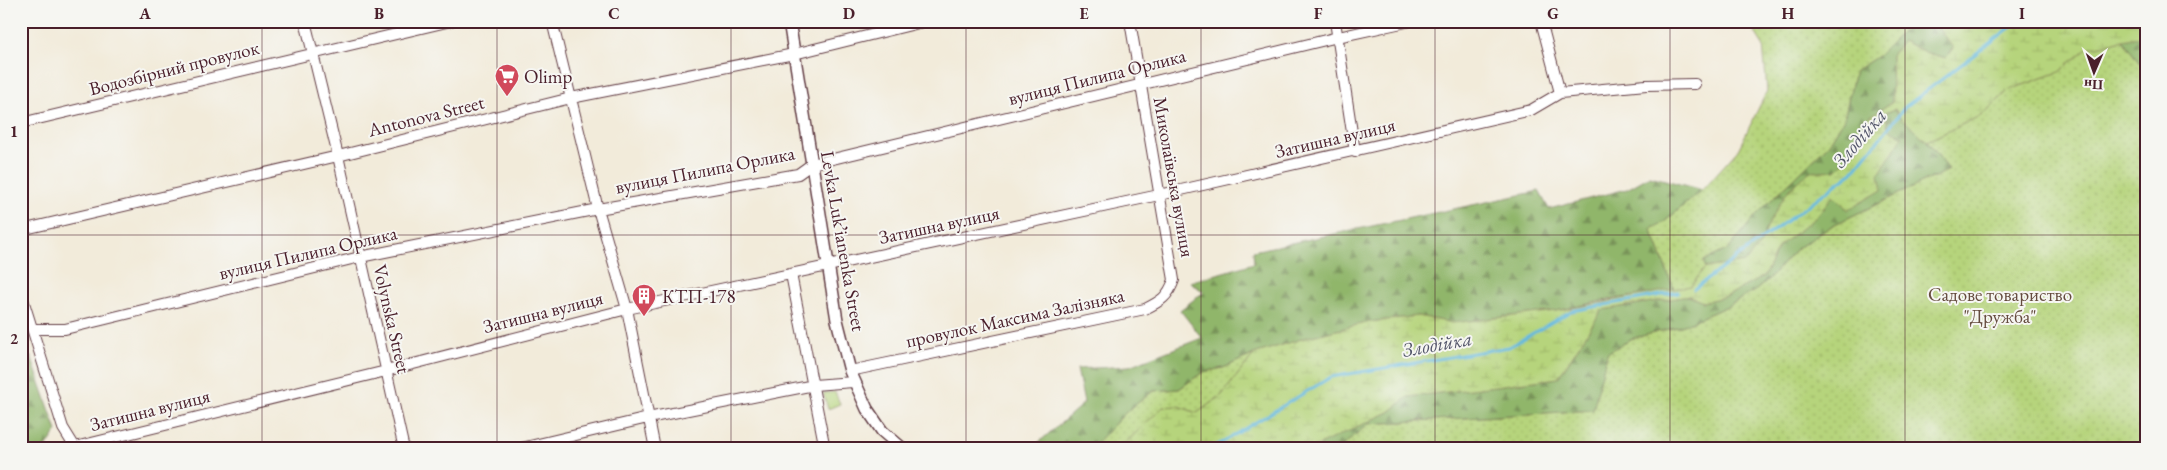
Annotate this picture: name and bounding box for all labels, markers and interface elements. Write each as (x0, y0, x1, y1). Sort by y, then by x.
text: A (138, 3, 151, 24)
text: B (374, 3, 384, 24)
text: C (608, 3, 620, 24)
text: D (843, 3, 855, 24)
text: E (1079, 3, 1089, 24)
text: F (1314, 3, 1323, 24)
text: G (1547, 3, 1559, 24)
text: H (1782, 3, 1795, 24)
text: I (2019, 3, 2025, 24)
street label: Водозбірний провулок (86, 35, 262, 101)
street label: вулиця Пилипа Орлика (1006, 43, 1189, 111)
north arrow (2070, 48, 2120, 98)
supermarket icon: Olimp (494, 63, 520, 97)
place label: Olimp (524, 64, 572, 89)
text: Пн (2084, 76, 2103, 94)
street label: Antonova Street (364, 89, 487, 143)
street label: Миколаївська вулиця (1148, 95, 1200, 260)
water label: Злодійка (1826, 103, 1892, 173)
street label: Затишна вулиця (1272, 112, 1398, 164)
text: 1 (10, 121, 18, 142)
street label: вулиця Пилипа Орлика (613, 140, 797, 200)
street label: Levka Lukʼianenka Street (815, 149, 871, 333)
street label: Затишна вулиця (876, 200, 1002, 250)
street label: вулиця Пилипа Орлика (216, 220, 400, 286)
street label: Volynska Street (367, 262, 417, 376)
park label: Садове товариство "Дружба" (1928, 282, 2072, 329)
building icon: КТП-178 (631, 283, 657, 317)
street label: провулок Максима Залізняка (903, 283, 1127, 353)
place label: КТП-178 (662, 284, 736, 309)
street label: Затишна вулиця (481, 285, 606, 339)
water label: Злодійка (1400, 325, 1474, 363)
text: 2 (10, 328, 19, 349)
street label: Затишна вулиця (88, 383, 213, 437)

